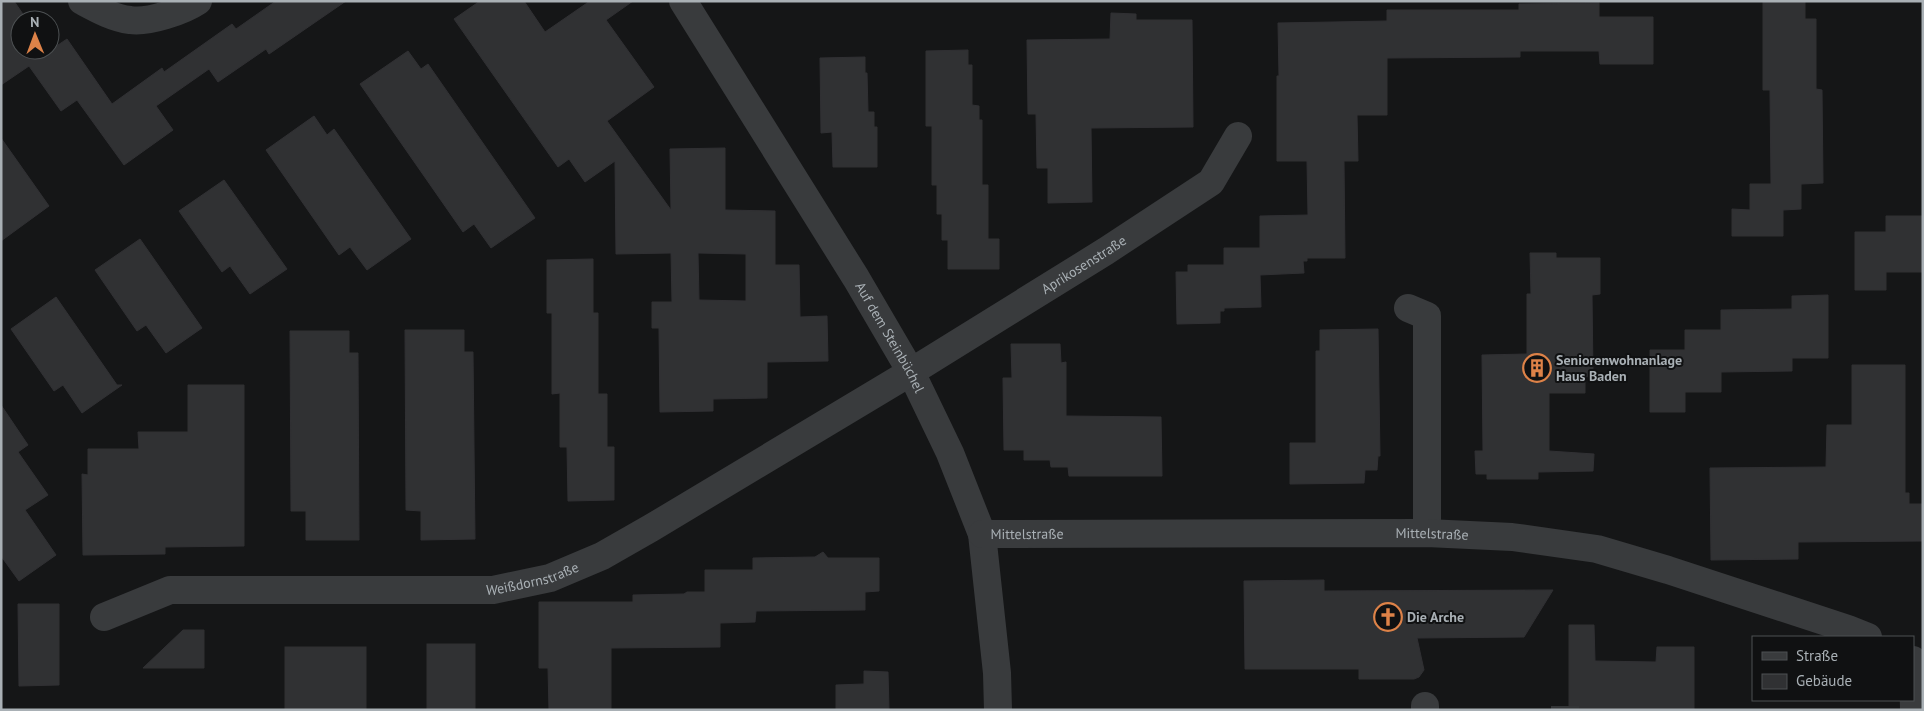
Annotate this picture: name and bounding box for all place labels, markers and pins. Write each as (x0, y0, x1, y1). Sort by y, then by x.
place label: Seniorenwohnanlage Haus Baden (1556, 351, 1682, 385)
building icon: Seniorenwohnanlage Haus Baden (1522, 353, 1552, 383)
church icon: Die Arche (1373, 602, 1403, 632)
place label: Die Arche (1407, 608, 1464, 626)

